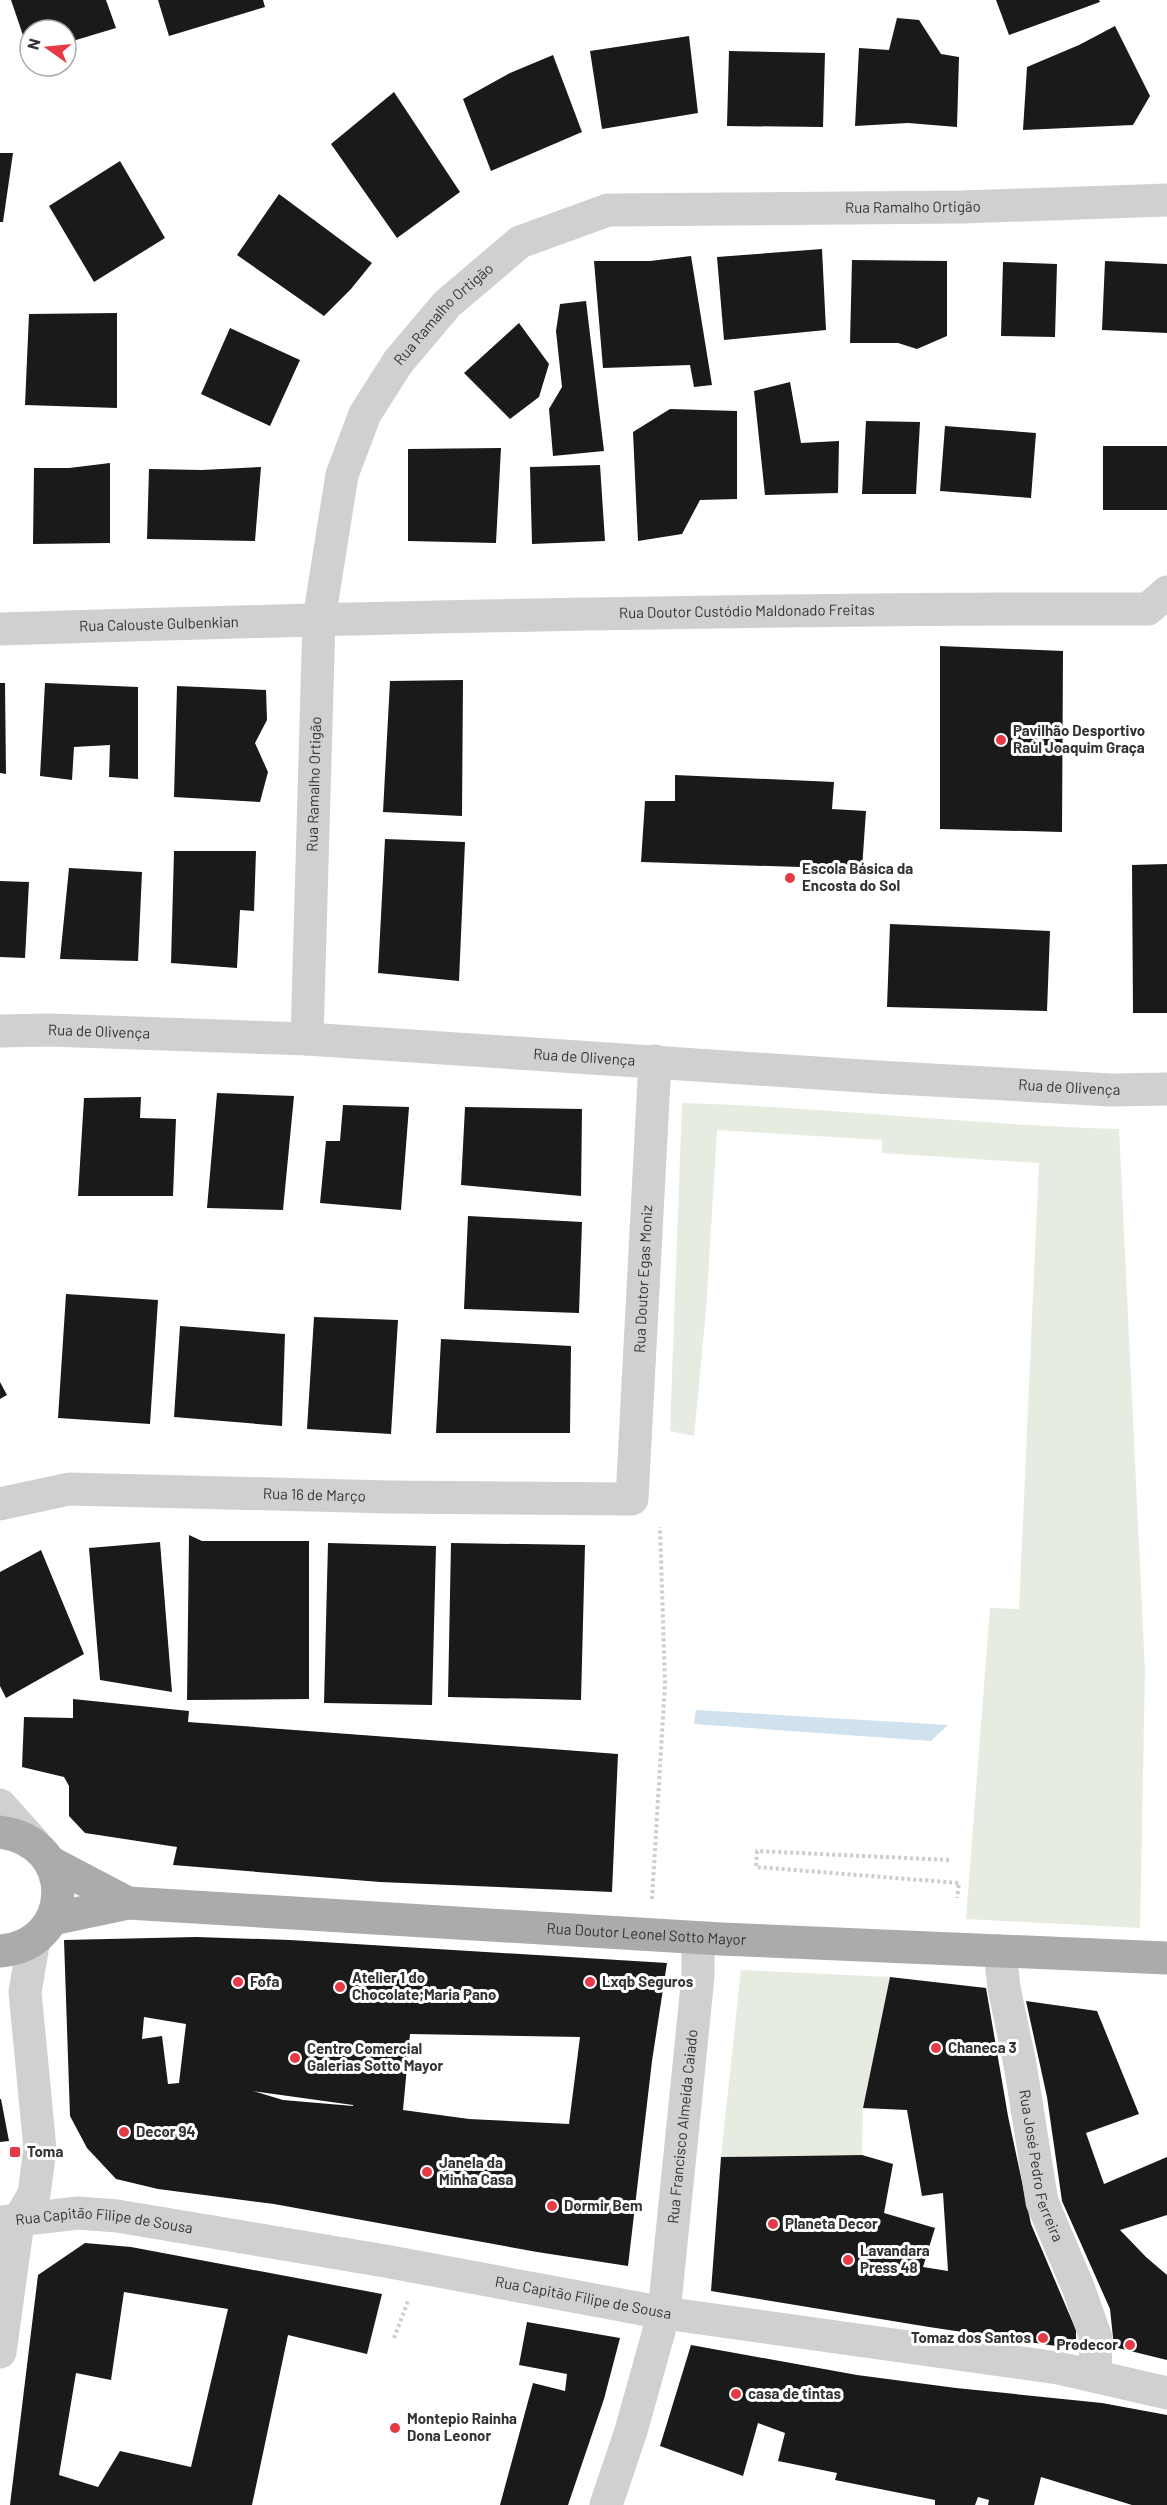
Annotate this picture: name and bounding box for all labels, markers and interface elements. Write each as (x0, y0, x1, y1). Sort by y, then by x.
north arrow (18, 18, 78, 78)
text: N (22, 36, 44, 52)
street label: Rua Ramalho Ortigão (845, 196, 981, 216)
street label: Rua Ramalho Ortigão (389, 259, 496, 368)
street label: Rua Doutor Custódio Maldonado Freitas (619, 600, 875, 621)
street label: Rua Calouste Gulbenkian (79, 612, 239, 635)
street label: Rua Ramalho Ortigão (302, 716, 324, 852)
place label: Pavilhão Desportivo Raúl Joaquim Graça (1013, 721, 1145, 756)
marker: Pavilhão Desportivo Raúl Joaquim Graça (994, 733, 1008, 747)
place label: Escola Básica da Encosta do Sol (802, 859, 913, 894)
marker: Escola Básica da Encosta do Sol (783, 871, 797, 885)
street label: Rua de Olivença (48, 1020, 150, 1041)
street label: Rua de Olivença (533, 1044, 636, 1069)
street label: Rua de Olivença (1018, 1075, 1120, 1098)
street label: Rua Doutor Egas Moniz (630, 1204, 655, 1353)
street label: Rua 16 de Março (263, 1484, 366, 1504)
street label: Rua Doutor Leonel Sotto Mayor (546, 1918, 747, 1948)
place label: Atelier 1 do Chocolate;Maria Pano (352, 1968, 496, 2003)
place label: Fofa (250, 1972, 279, 1990)
place label: Lxqb Seguros (602, 1972, 694, 1990)
marker: Fofa (231, 1975, 245, 1989)
marker: Lxqb Seguros (583, 1975, 597, 1989)
marker: Atelier 1 do Chocolate;Maria Pano (333, 1980, 347, 1994)
street label: Rua Francisco Almeida Caiado (663, 2028, 701, 2225)
place label: Chaneca 3 (948, 2038, 1017, 2056)
place label: Centro Comercial Galerias Sotto Mayor (307, 2039, 444, 2074)
marker: Chaneca 3 (929, 2041, 943, 2055)
marker: Centro Comercial Galerias Sotto Mayor (288, 2051, 302, 2065)
street label: Rua José Pedro Ferreira (1016, 2088, 1068, 2244)
place label: Decor 94 (136, 2122, 196, 2140)
marker: Decor 94 (117, 2125, 131, 2139)
place label: Toma (27, 2142, 63, 2160)
marker: Toma (8, 2145, 22, 2159)
place label: Janela da Minha Casa (439, 2153, 513, 2188)
marker: Janela da Minha Casa (420, 2165, 434, 2179)
place label: Dormir Bem (564, 2196, 642, 2214)
marker: Dormir Bem (545, 2199, 559, 2213)
street label: Rua Capitão Filipe de Sousa (14, 2203, 194, 2237)
place label: Planeta Decor (785, 2214, 878, 2232)
marker: Planeta Decor (766, 2217, 780, 2231)
place label: Lavandara Press 48 (860, 2241, 930, 2276)
marker: Lavandara Press 48 (841, 2253, 855, 2267)
street label: Rua Capitão Filipe de Sousa (494, 2272, 673, 2322)
place label: Tomaz dos Santos (911, 2328, 1031, 2346)
marker: Tomaz dos Santos (1036, 2331, 1050, 2345)
place label: Prodecor (1056, 2335, 1118, 2353)
marker: Prodecor (1123, 2338, 1137, 2352)
place label: casa de tintas (748, 2384, 841, 2402)
marker: casa de tintas (729, 2387, 743, 2401)
place label: Montepio Rainha Dona Leonor (407, 2409, 517, 2444)
marker: Montepio Rainha Dona Leonor (388, 2421, 402, 2435)

